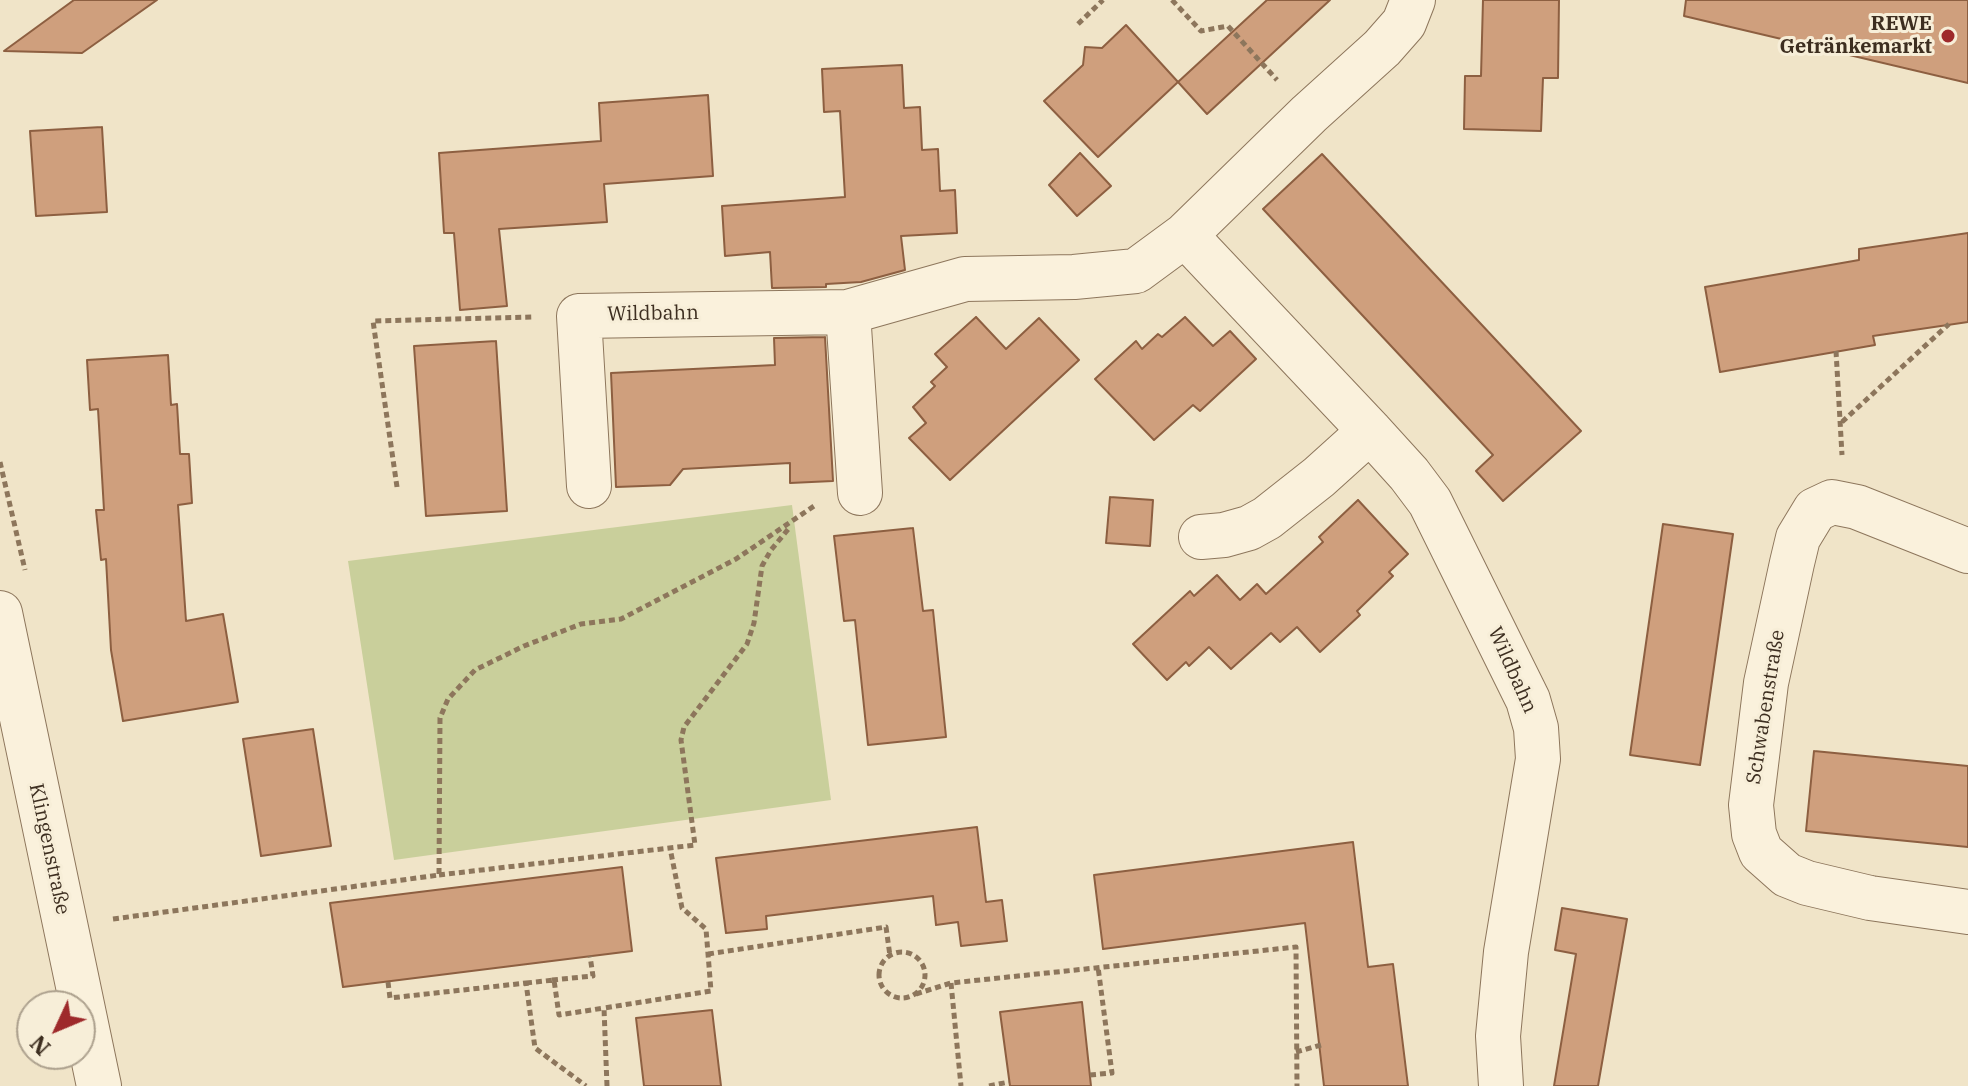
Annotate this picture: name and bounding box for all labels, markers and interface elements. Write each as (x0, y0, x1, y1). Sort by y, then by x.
place label: REWE Getränkemarkt (1779, 12, 1932, 59)
marker: REWE Getränkemarkt (1939, 27, 1957, 45)
street label: Wildbahn (607, 301, 699, 327)
street label: Wildbahn (1482, 623, 1542, 717)
street label: Schwabenstraße (1742, 628, 1790, 786)
street label: Klingenstraße (23, 781, 75, 917)
north arrow (16, 990, 96, 1070)
text: N (23, 1029, 56, 1062)

